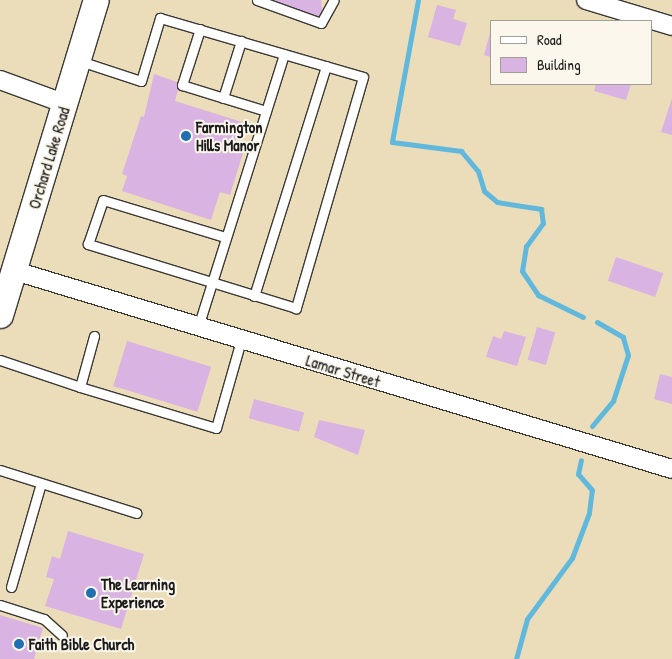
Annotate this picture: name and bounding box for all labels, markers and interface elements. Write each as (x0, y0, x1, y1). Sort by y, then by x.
legend (490, 20, 652, 85)
text: Road (537, 29, 562, 50)
text: Building (537, 54, 581, 75)
street label: Orchard Lake Road (24, 105, 74, 211)
place label: Farmington Hills Manor (196, 117, 262, 155)
marker: Farmington Hills Manor (180, 130, 192, 142)
street label: Lamar Street (304, 351, 382, 391)
place label: The Learning Experience (101, 574, 175, 612)
marker: The Learning Experience (85, 587, 97, 599)
place label: Faith Bible Church (29, 634, 134, 654)
marker: Faith Bible Church (13, 638, 25, 650)

